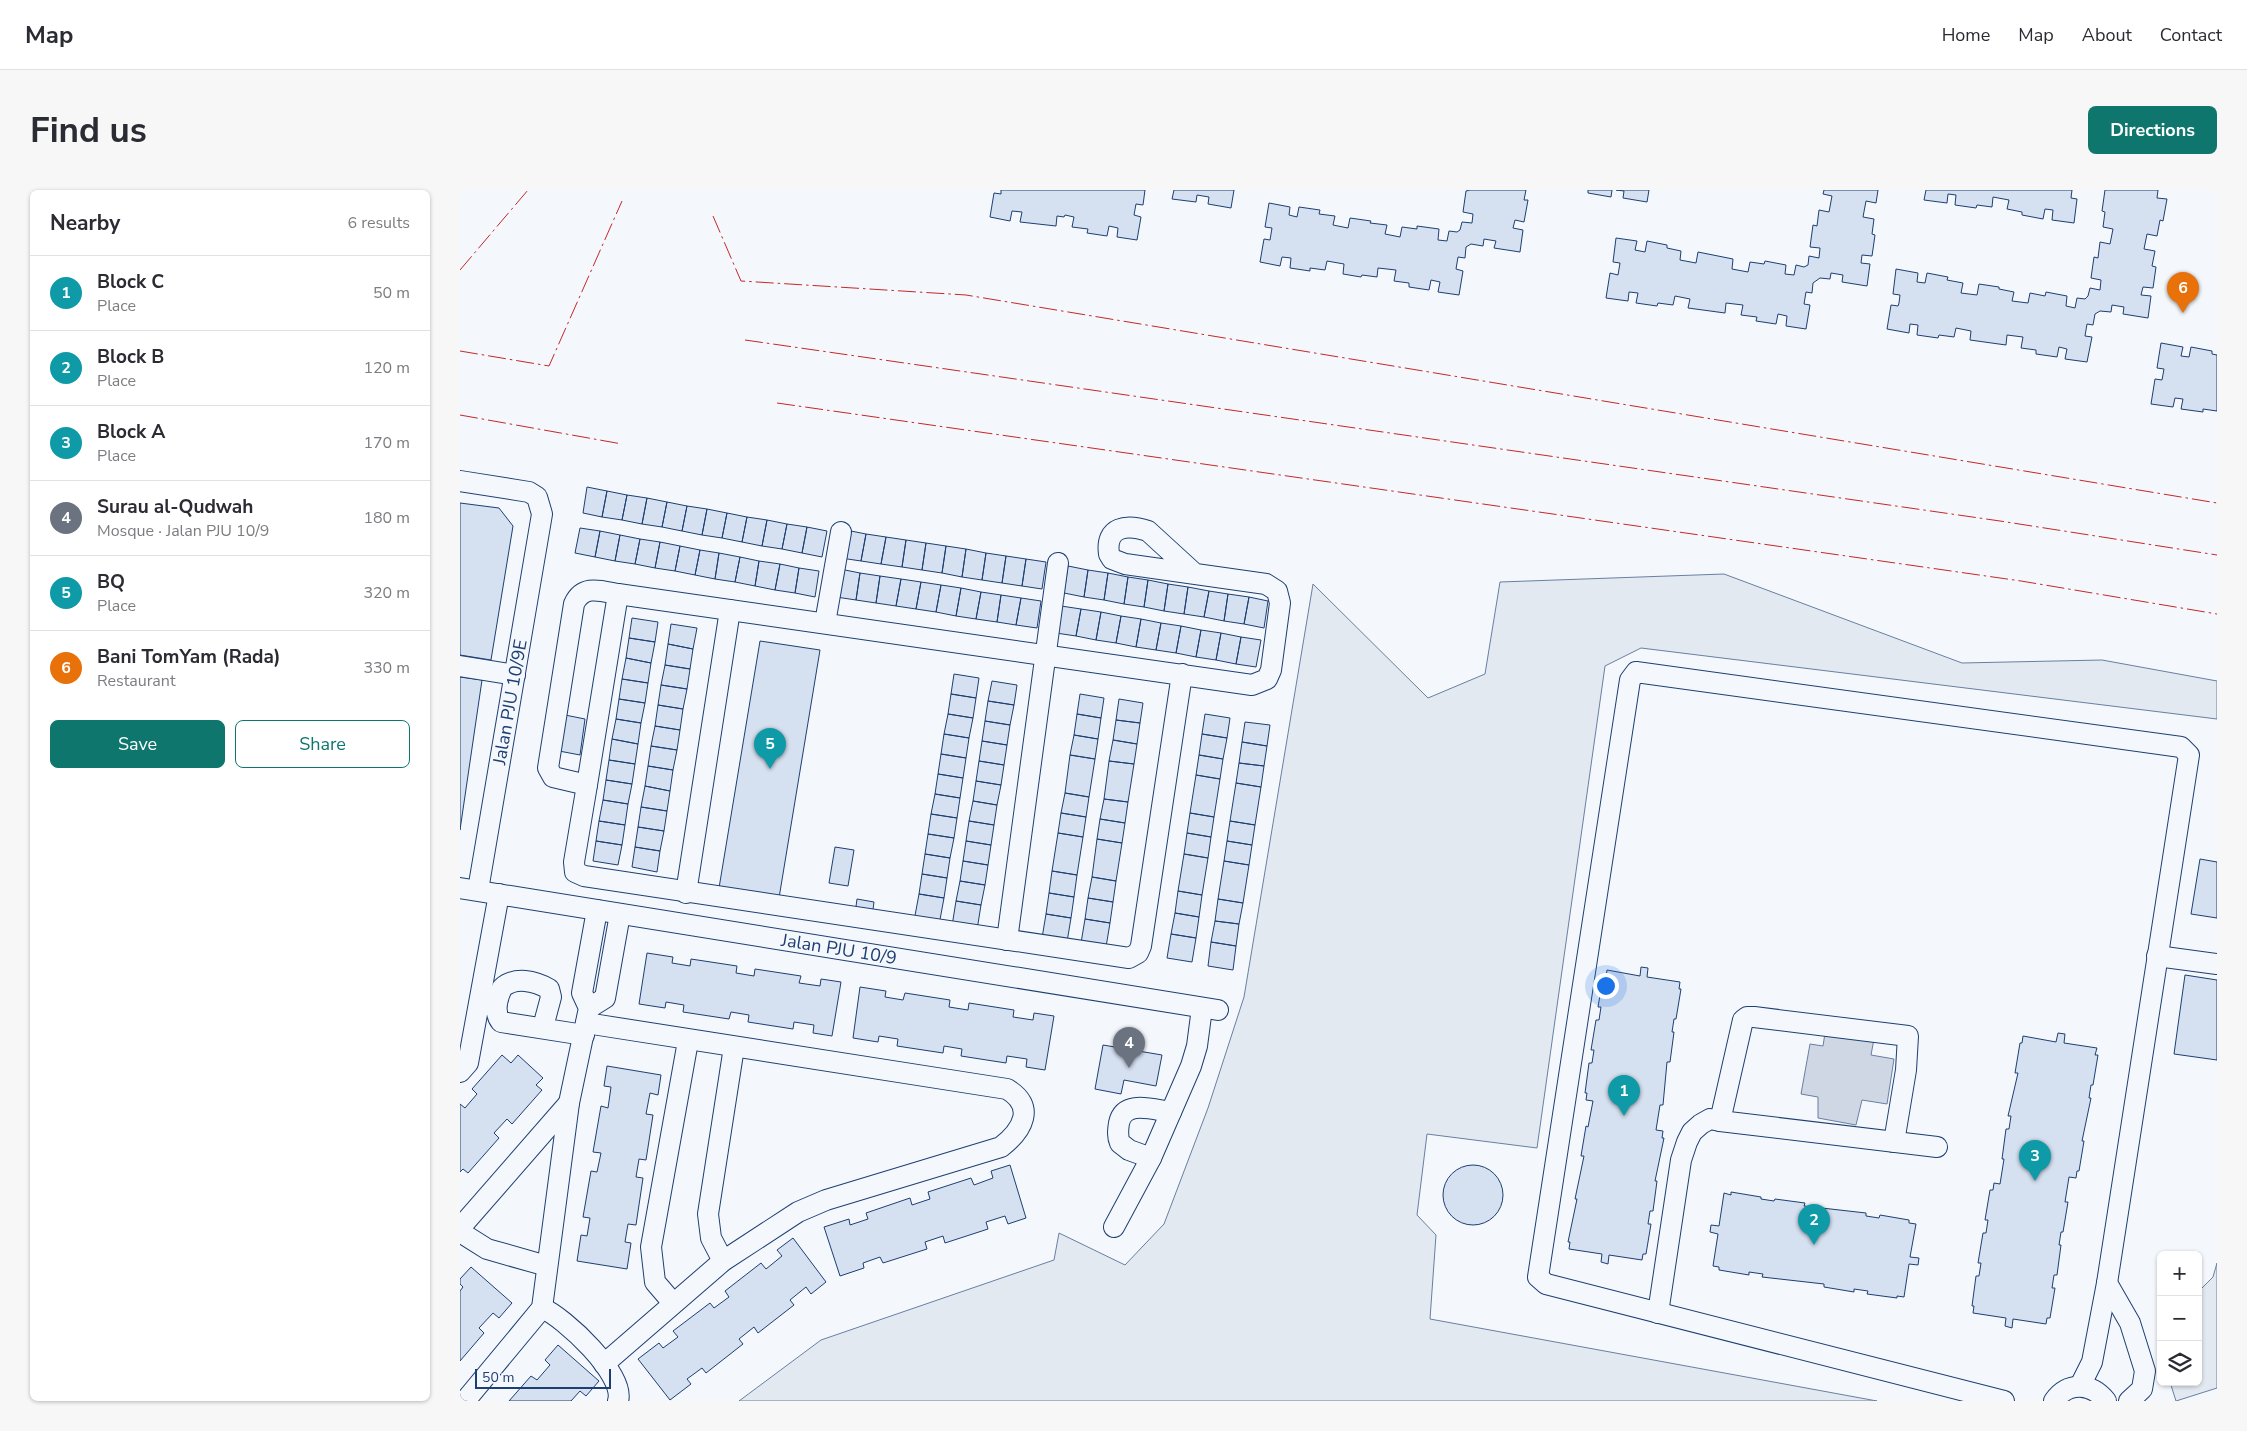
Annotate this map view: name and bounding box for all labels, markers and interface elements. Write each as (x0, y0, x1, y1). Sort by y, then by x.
text: Map (25, 19, 73, 51)
text: Home (1942, 23, 1990, 47)
text: Map (2018, 23, 2054, 47)
text: About (2082, 23, 2132, 47)
text: Contact (2160, 23, 2222, 47)
button: Directions (2088, 106, 2217, 154)
text: Find us (30, 107, 147, 154)
text: Nearby (50, 209, 120, 237)
text: 6 results (348, 212, 410, 234)
text: Block C (97, 269, 164, 295)
pin: 6 (2167, 272, 2199, 313)
text: 1 (61, 282, 71, 304)
text: 50 m (373, 282, 410, 304)
text: Place (97, 295, 136, 317)
text: Block B (97, 344, 164, 370)
text: 2 (61, 357, 71, 379)
text: 120 m (363, 357, 410, 379)
text: Place (97, 370, 136, 392)
text: Block A (97, 419, 165, 445)
text: 3 (61, 432, 71, 454)
text: 170 m (363, 432, 410, 454)
text: Place (97, 445, 136, 467)
text: Surau al-Qudwah (97, 494, 253, 520)
text: 4 (61, 507, 71, 529)
text: 180 m (363, 507, 410, 529)
text: Mosque · Jalan PJU 10/9 (97, 520, 269, 542)
text: BQ (97, 569, 125, 595)
text: 5 (61, 582, 71, 604)
text: 320 m (363, 582, 410, 604)
text: Place (97, 595, 136, 617)
street label: Jalan PJU 10/9E (487, 637, 533, 768)
text: Bani TomYam (Rada) (97, 644, 281, 670)
text: 6 (61, 657, 71, 679)
text: 330 m (363, 657, 410, 679)
text: Restaurant (97, 670, 176, 692)
button: Save (50, 720, 225, 768)
button: Share (235, 720, 410, 768)
pin: 5 (754, 728, 786, 769)
street label: Jalan PJU 10/9 (779, 928, 899, 970)
your location (1593, 973, 1619, 999)
pin: 4 (1113, 1027, 1145, 1068)
pin: 1 (1608, 1075, 1640, 1116)
pin: 3 (2019, 1140, 2051, 1181)
pin: 2 (1798, 1204, 1830, 1245)
map controls (2157, 1251, 2202, 1386)
button: + (2157, 1251, 2202, 1296)
button: − (2157, 1296, 2202, 1341)
button: layers (2157, 1341, 2202, 1386)
scale bar (475, 1366, 611, 1389)
text: 50 m (482, 1368, 514, 1387)

